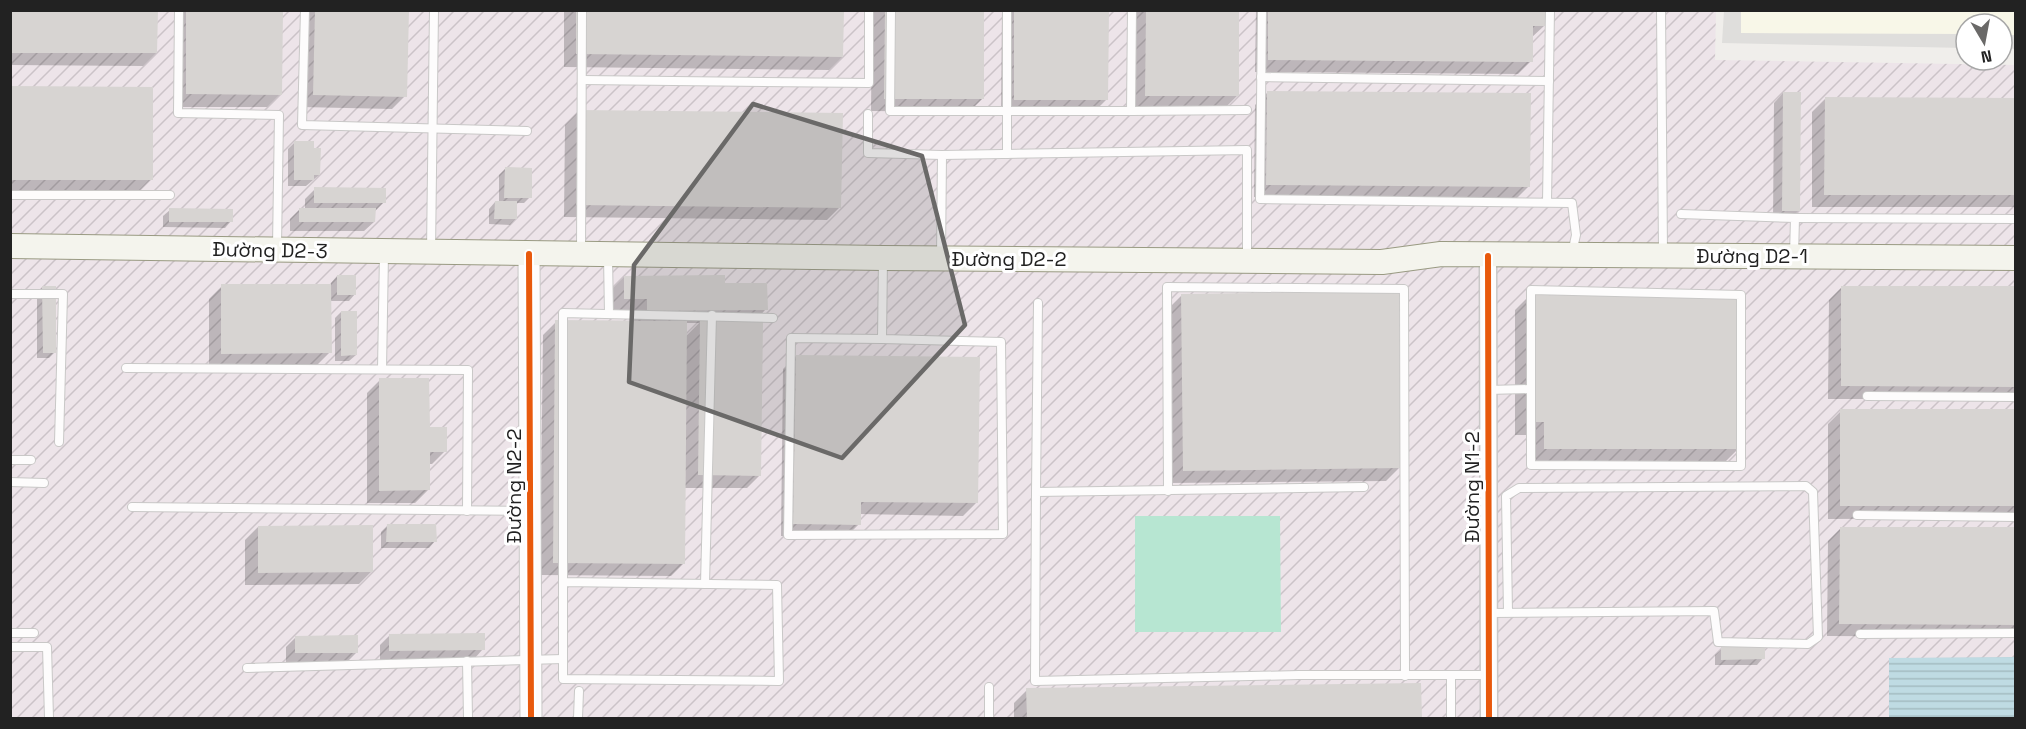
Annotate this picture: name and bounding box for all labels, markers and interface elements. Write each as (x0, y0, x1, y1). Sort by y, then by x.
north arrow (1954, 12, 2014, 72)
text: N (1979, 45, 1994, 68)
street label: Đường D2-3 (212, 236, 328, 264)
street label: Đường D2-1 (1696, 243, 1808, 269)
street label: Đường D2-2 (951, 246, 1067, 272)
street label: Đường N2-2 (501, 428, 527, 544)
street label: Đường N1-2 (1459, 431, 1485, 543)

